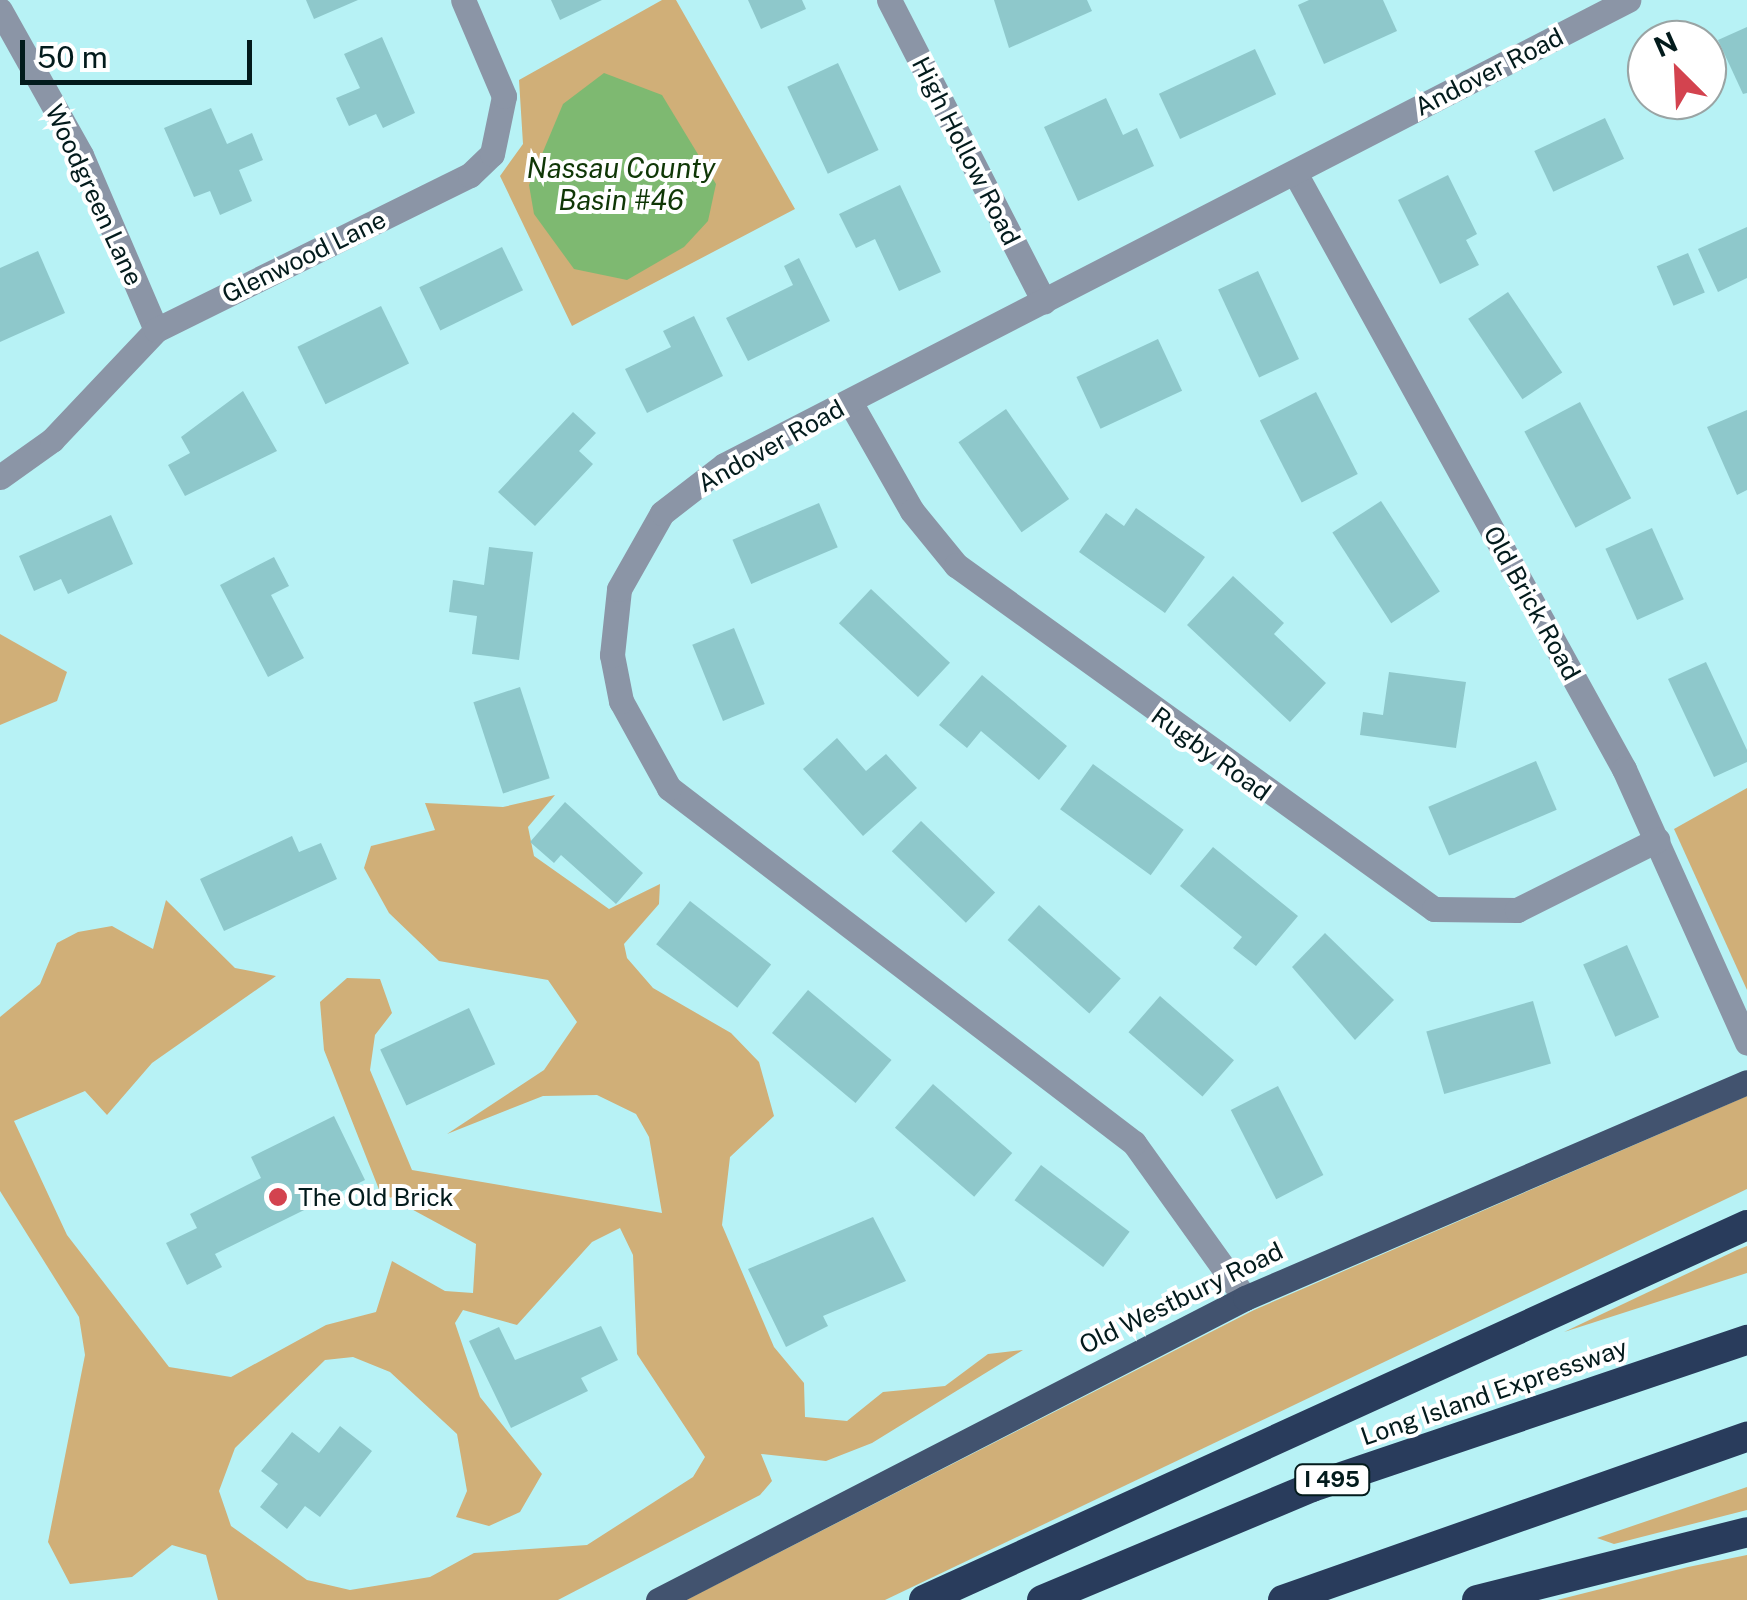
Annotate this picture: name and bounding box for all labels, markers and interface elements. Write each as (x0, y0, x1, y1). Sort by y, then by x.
scale bar (25, 20, 258, 82)
north arrow (1627, 20, 1727, 120)
street label: Andover Road (1410, 22, 1568, 122)
text: N (1649, 24, 1682, 63)
text: 50 m (37, 39, 108, 75)
street label: High Hollow Road (906, 52, 1026, 250)
street label: Woodgreen Lane (39, 100, 149, 290)
water label: Nassau County Basin #46 (526, 151, 716, 217)
street label: Glenwood Lane (217, 204, 391, 310)
street label: Andover Road (693, 393, 849, 499)
street label: Old Brick Road (1477, 521, 1587, 685)
street label: Rugby Road (1145, 701, 1277, 807)
place label: The Old Brick (298, 1182, 454, 1212)
marker: The Old Brick (267, 1186, 289, 1208)
street label: Old Westbury Road (1074, 1236, 1288, 1360)
street label: Long Island Expressway (1357, 1332, 1631, 1452)
road number: I 495 (1292, 1463, 1372, 1497)

